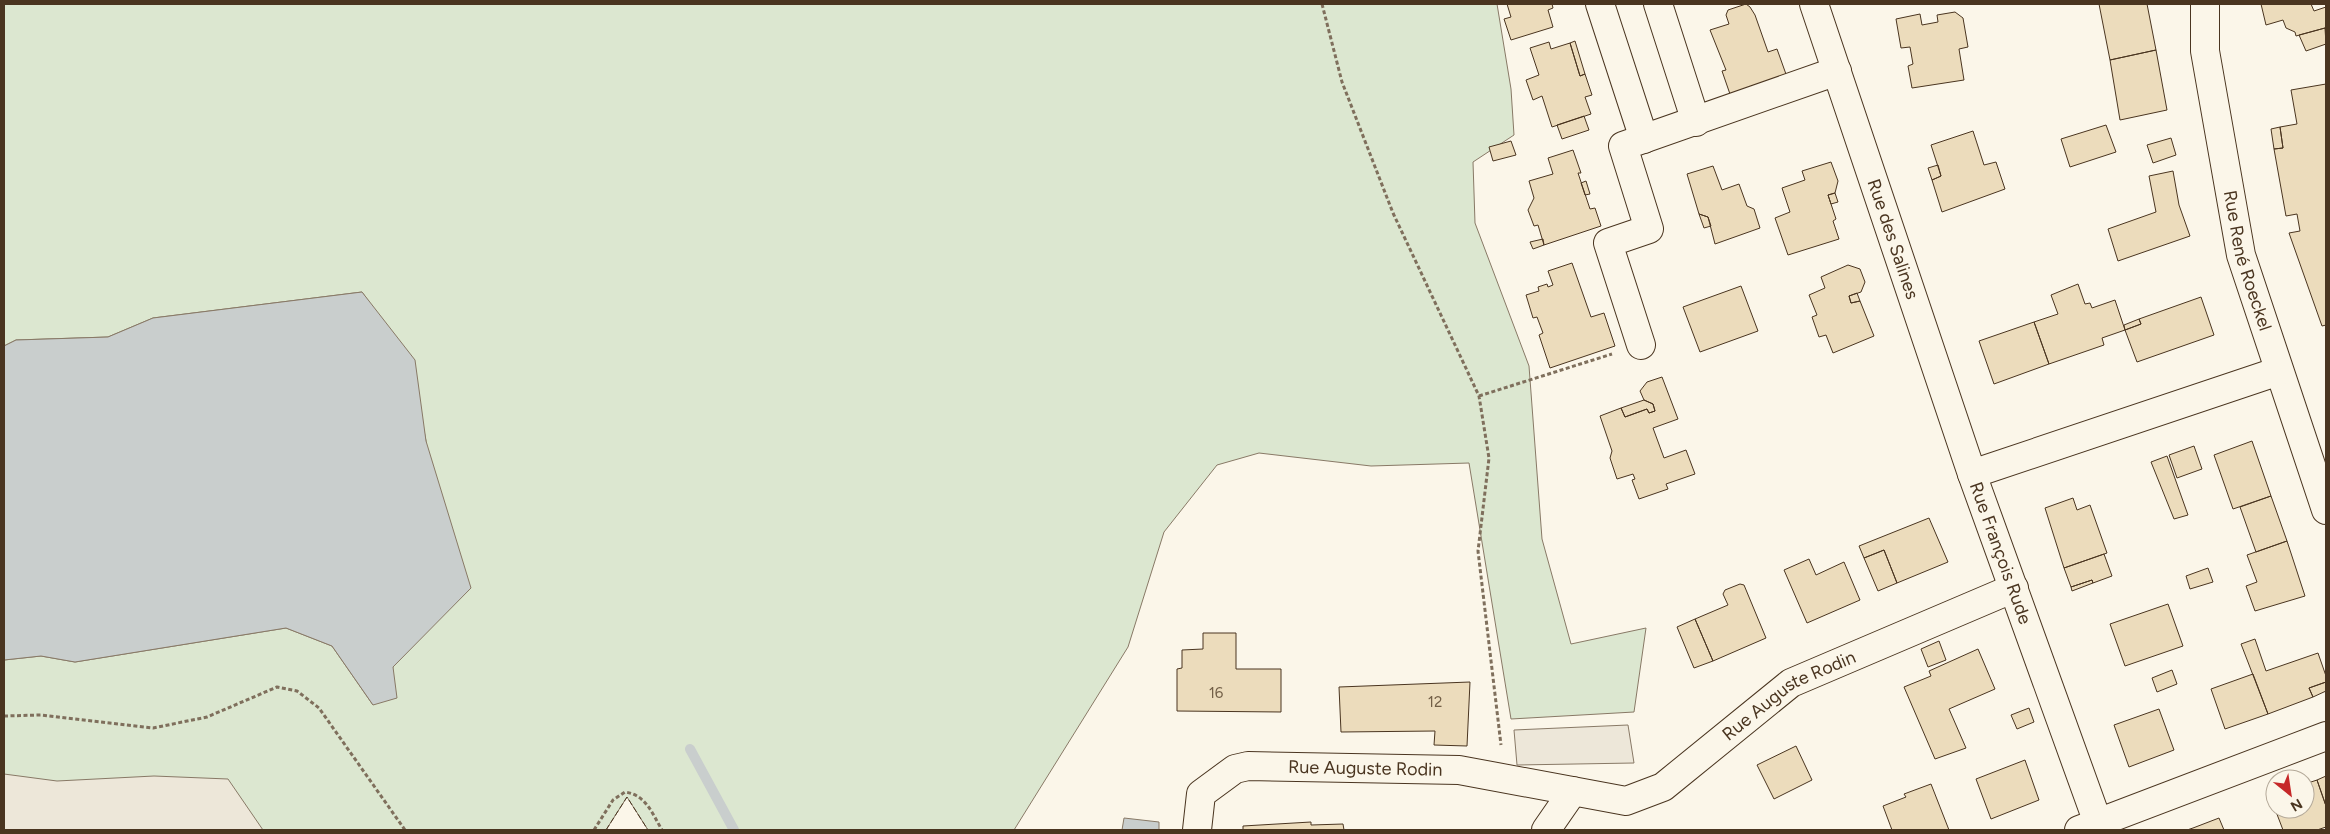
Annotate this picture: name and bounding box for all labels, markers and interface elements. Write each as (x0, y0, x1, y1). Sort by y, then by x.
street label: Rue des Salines (1863, 176, 1923, 302)
street label: Rue René Roeckel (2219, 189, 2276, 334)
street label: Rue François Rude (1965, 479, 2036, 627)
street label: Rue Auguste Rodin (1718, 646, 1859, 745)
house number: 16 (1209, 684, 1224, 702)
house number: 12 (1428, 693, 1442, 711)
street label: Rue Auguste Rodin (1288, 756, 1443, 781)
north arrow (2265, 769, 2315, 819)
text: N (2287, 795, 2305, 815)

